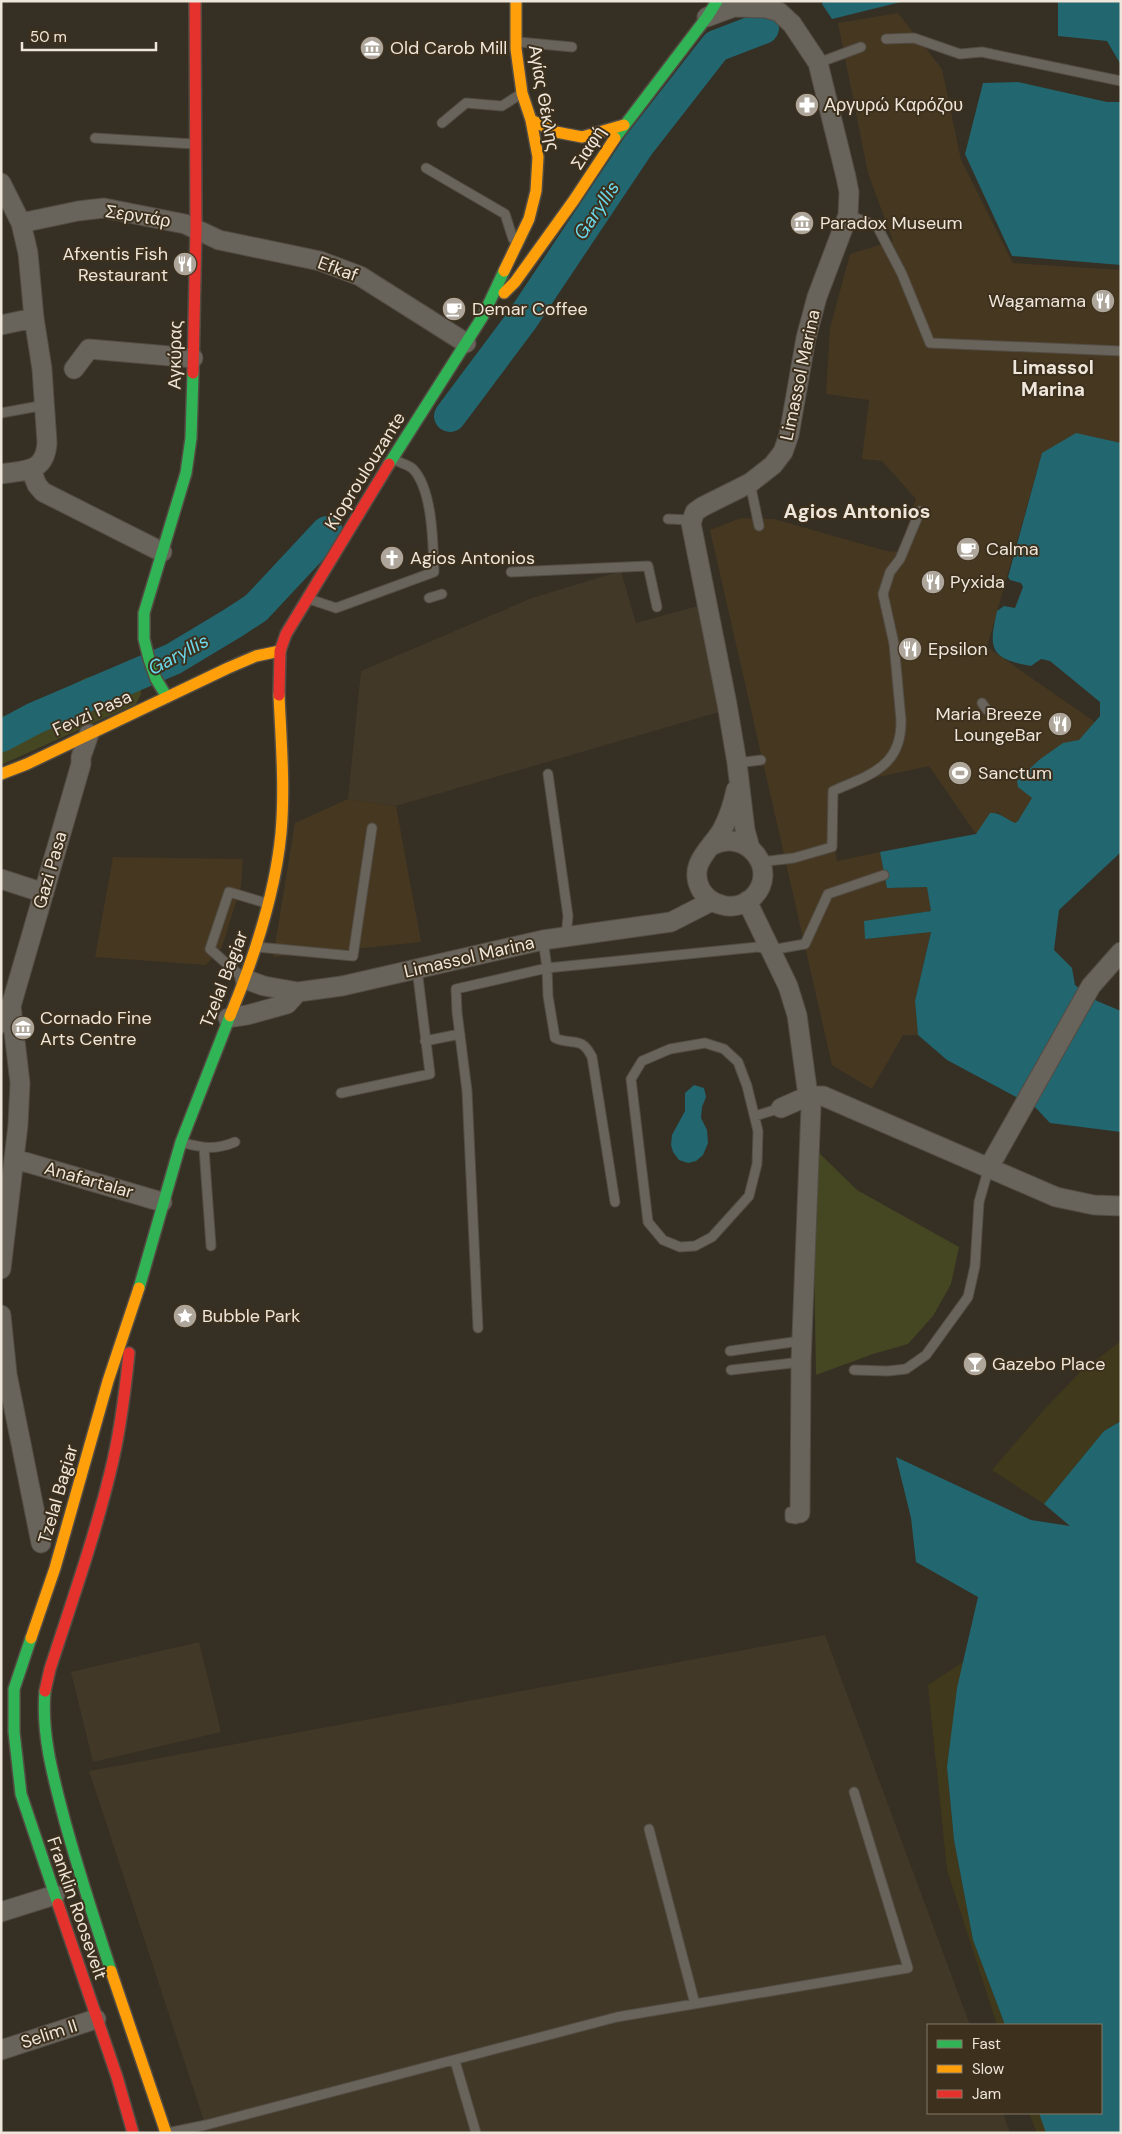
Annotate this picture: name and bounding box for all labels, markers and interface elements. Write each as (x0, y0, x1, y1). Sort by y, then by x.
scale bar (22, 20, 156, 52)
text: 50 m (30, 27, 67, 47)
museum icon: Old Carob Mill (359, 35, 385, 61)
place label: Old Carob Mill (390, 36, 507, 60)
street label: Αγίας Θέκλης (523, 43, 565, 153)
pharmacy icon: Αργυρώ Καρόζου (794, 92, 820, 118)
place label: Αργυρώ Καρόζου (824, 93, 963, 117)
street label: Σιαφή (565, 122, 611, 174)
water label: Garyllis (568, 176, 625, 244)
street label: Σερντάρ (104, 199, 172, 233)
museum icon: Paradox Museum (789, 210, 815, 236)
place label: Paradox Museum (820, 211, 963, 235)
place label: Afxentis Fish Restaurant (63, 242, 168, 287)
restaurant icon: Afxentis Fish Restaurant (172, 251, 198, 277)
street label: Efkaf (315, 251, 361, 287)
restaurant icon: Wagamama (1090, 288, 1116, 314)
place label: Wagamama (988, 289, 1086, 313)
cafe icon: Demar Coffee (441, 296, 467, 322)
place label: Demar Coffee (472, 297, 588, 321)
street label: Limassol Marina (774, 307, 826, 443)
street label: Αγκύρας (162, 320, 188, 390)
district label: Limassol Marina (1012, 355, 1094, 402)
street label: Kioproulouzante (319, 408, 411, 534)
district label: Agios Antonios (784, 498, 930, 524)
cafe icon: Calma (955, 536, 981, 562)
place label: Calma (986, 537, 1039, 561)
church icon: Agios Antonios (379, 545, 405, 571)
place label: Agios Antonios (410, 546, 535, 570)
restaurant icon: Pyxida (920, 569, 946, 595)
place label: Pyxida (950, 570, 1005, 594)
water label: Garyllis (144, 628, 213, 681)
restaurant icon: Epsilon (897, 636, 923, 662)
place label: Epsilon (928, 637, 988, 661)
street label: Fevzi Pasa (49, 684, 135, 742)
place label: Maria Breeze LoungeBar (935, 702, 1042, 747)
restaurant icon: Maria Breeze LoungeBar (1047, 711, 1073, 737)
sports icon: Sanctum (947, 760, 973, 786)
place label: Sanctum (978, 761, 1052, 785)
street label: Gazi Pasa (28, 829, 72, 911)
street label: Tzelal Bagiar (195, 927, 254, 1031)
street label: Limassol Marina (401, 930, 537, 984)
place label: Cornado Fine Arts Centre (40, 1006, 152, 1051)
museum icon: Cornado Fine Arts Centre (10, 1015, 36, 1041)
street label: Anafartalar (42, 1156, 137, 1204)
place icon: Bubble Park (172, 1303, 198, 1329)
place label: Bubble Park (202, 1304, 300, 1328)
bar icon: Gazebo Place (962, 1351, 988, 1377)
place label: Gazebo Place (992, 1352, 1105, 1376)
street label: Tzelal Bagiar (32, 1441, 84, 1546)
street label: Franklin Roosevelt (41, 1833, 113, 1983)
street label: Selim II (18, 2014, 80, 2054)
legend (927, 2024, 1102, 2114)
text: Fast (972, 2034, 1001, 2054)
text: Slow (972, 2059, 1005, 2079)
text: Jam (972, 2084, 1001, 2104)

